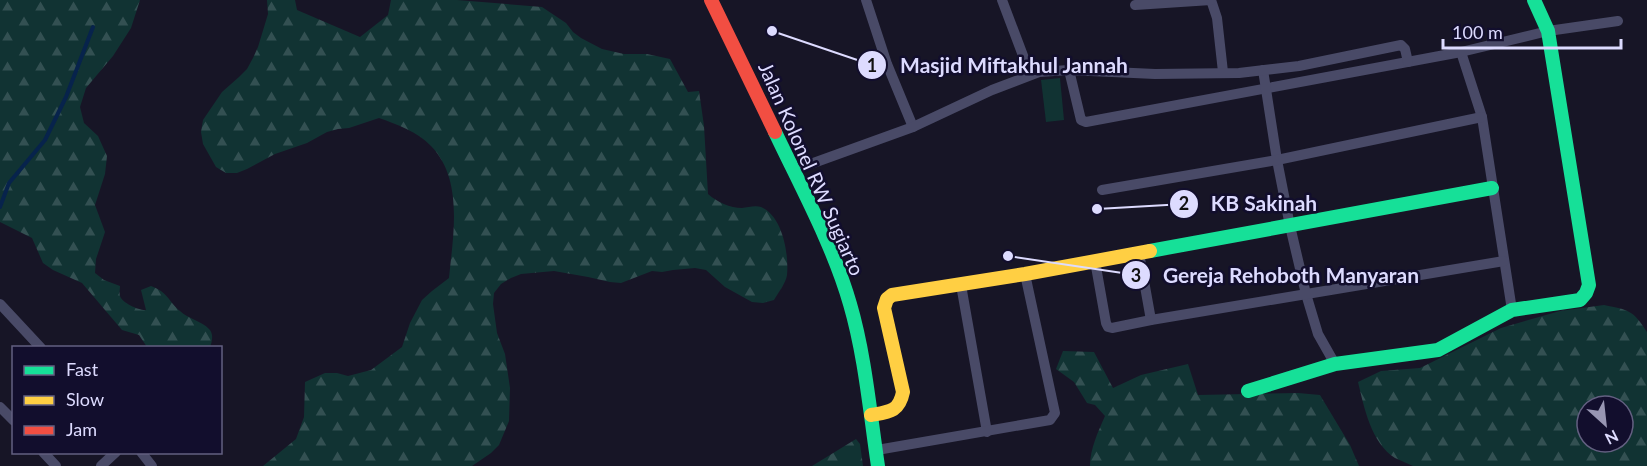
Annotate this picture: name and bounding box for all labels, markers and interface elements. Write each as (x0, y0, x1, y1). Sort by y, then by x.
scale bar (1443, 12, 1622, 50)
text: 100 m (1452, 21, 1503, 43)
callout: Masjid Miftakhul Jannah (857, 46, 1140, 85)
text: Masjid Miftakhul Jannah (900, 52, 1128, 77)
text: 1 (867, 54, 877, 76)
street label: Jalan Kolonel RW Sugiarto (754, 58, 870, 279)
callout: KB Sakinah (1169, 184, 1329, 223)
text: KB Sakinah (1211, 190, 1317, 215)
text: 2 (1179, 192, 1189, 214)
callout: Gereja Rehoboth Manyaran (1121, 256, 1431, 295)
text: Gereja Rehoboth Manyaran (1163, 262, 1419, 287)
text: 3 (1131, 264, 1141, 286)
legend (12, 346, 222, 454)
text: Fast (66, 358, 99, 380)
text: Slow (66, 388, 104, 410)
north arrow (1575, 394, 1635, 454)
text: Jam (66, 418, 97, 440)
text: N (1602, 427, 1622, 449)

